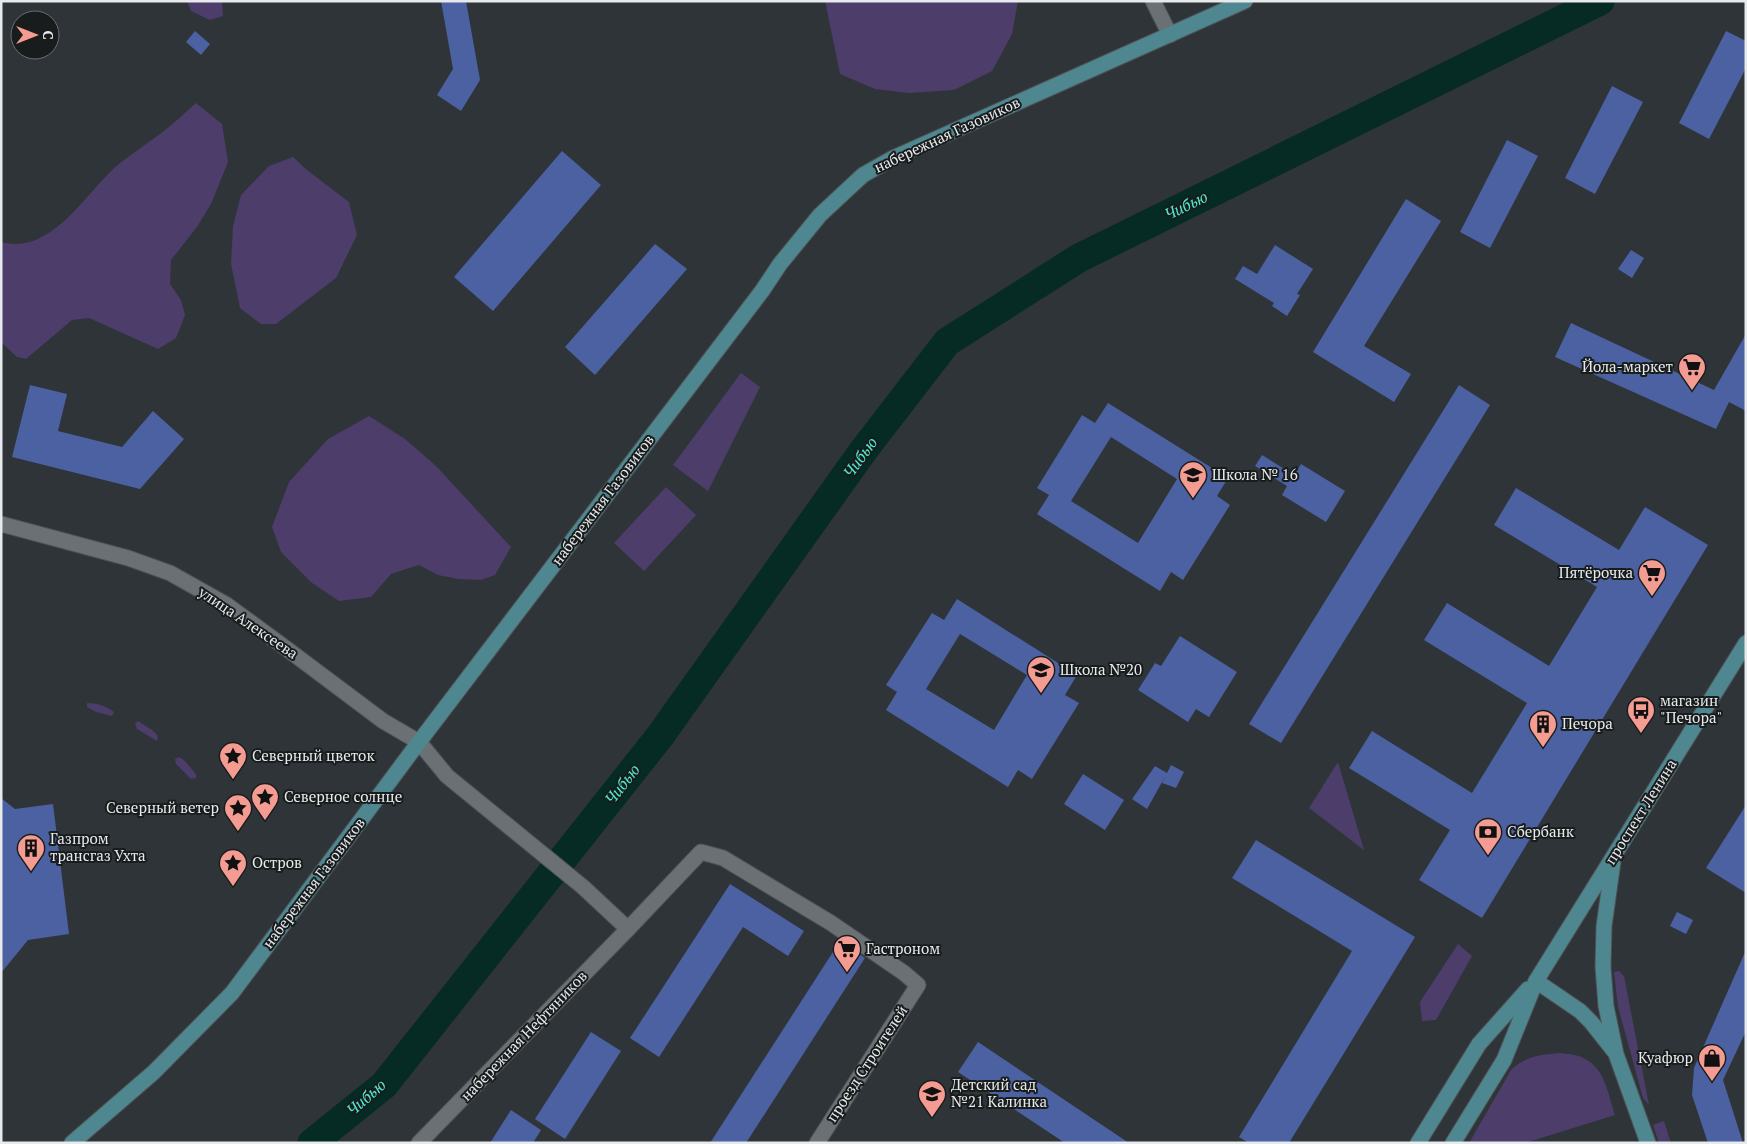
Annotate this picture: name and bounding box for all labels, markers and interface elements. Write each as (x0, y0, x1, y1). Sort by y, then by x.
north arrow (10, 10, 60, 60)
text: С (39, 30, 58, 40)
street label: набережная Газовиков (870, 91, 1023, 177)
water label: Чибью (1161, 185, 1211, 225)
supermarket icon: Йола-маркет (1677, 352, 1707, 391)
place label: Йола-маркет (1582, 356, 1674, 376)
street label: набережная Газовиков (546, 430, 658, 569)
water label: Чибью (838, 432, 882, 482)
school or university icon: Школа № 16 (1178, 460, 1208, 499)
place label: Школа № 16 (1212, 464, 1298, 484)
supermarket icon: Пятёрочка (1637, 558, 1667, 597)
place label: Пятёрочка (1559, 562, 1633, 582)
street label: улица Алексеева (194, 581, 303, 663)
school or university icon: Школа №20 (1026, 655, 1056, 694)
place label: Школа №20 (1060, 659, 1142, 679)
place label: магазин "Печора" (1660, 690, 1722, 727)
bus stop icon: магазин "Печора" (1626, 695, 1656, 734)
building icon: Печора (1528, 709, 1558, 748)
place label: Печора (1562, 713, 1613, 733)
place icon: Северный цветок (218, 741, 248, 780)
place label: Северный цветок (252, 745, 375, 765)
street label: проспект Ленина (1600, 755, 1681, 868)
water label: Чибью (599, 759, 645, 809)
place icon: Северное солнце (250, 782, 280, 821)
place label: Северное солнце (284, 786, 402, 806)
place icon: Северный ветер (223, 793, 253, 832)
place label: Северный ветер (106, 797, 219, 817)
street label: набережная Газовиков (257, 813, 369, 952)
bank icon: Сбербанк (1473, 817, 1503, 856)
place label: Сбербанк (1507, 821, 1575, 841)
place label: Газпром трансгаз Ухта (50, 828, 146, 865)
building icon: Газпром трансгаз Ухта (16, 833, 46, 872)
place icon: Остров (218, 848, 248, 887)
place label: Остров (252, 852, 302, 872)
supermarket icon: Гастроном (832, 934, 862, 973)
place label: Гастроном (866, 938, 940, 958)
street label: набережная Нефтяников (456, 966, 591, 1105)
street label: проезд Строителей (821, 1001, 911, 1126)
shop icon: Куафюр (1697, 1043, 1727, 1082)
place label: Куафюр (1638, 1047, 1693, 1067)
water label: Чибью (342, 1074, 390, 1120)
place label: Детский сад №21 Калинка (951, 1074, 1047, 1111)
school or university icon: Детский сад №21 Калинка (917, 1079, 947, 1118)

